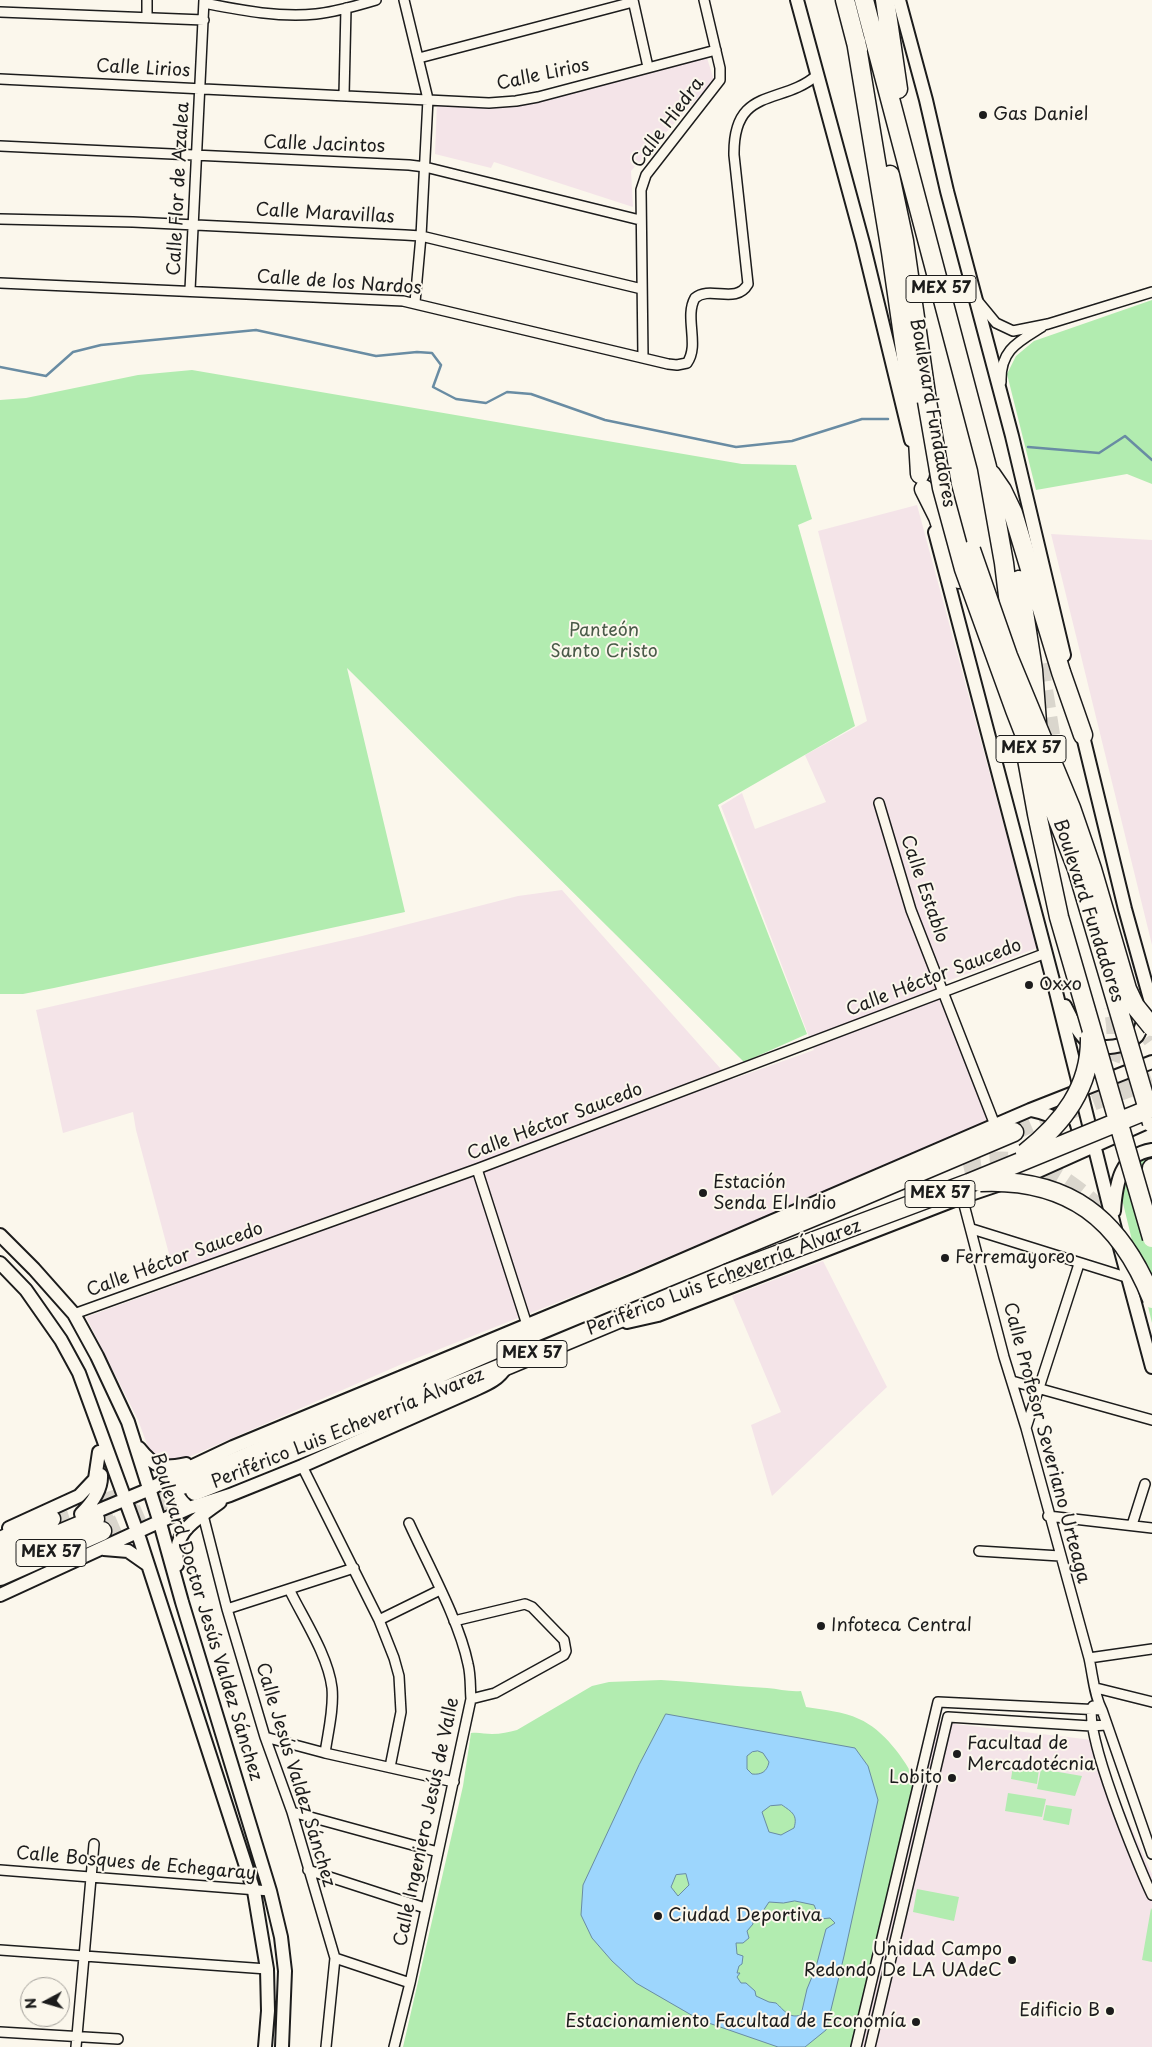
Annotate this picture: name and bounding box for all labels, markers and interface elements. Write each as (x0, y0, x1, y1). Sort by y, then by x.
street label: Calle Lirios (495, 55, 591, 95)
street label: Calle Lirios (95, 56, 191, 82)
street label: Calle Hiedra (627, 74, 709, 172)
street label: Calle Flor de Azalea (164, 102, 194, 276)
place label: Gas Daniel (993, 104, 1088, 126)
marker: Gas Daniel (977, 109, 989, 121)
street label: Calle Jacintos (263, 132, 385, 158)
street label: Calle Maravillas (255, 200, 395, 228)
street label: Calle de los Nardos (256, 266, 422, 300)
road number: MEX 57 (906, 276, 976, 302)
street label: Boulevard Fundadores (905, 317, 959, 509)
park label: Panteón Santo Cristo (550, 620, 658, 662)
road number: MEX 57 (996, 736, 1066, 762)
street label: Boulevard Fundadores (1048, 817, 1128, 1005)
street label: Calle Establo (896, 832, 952, 946)
street label: Calle Héctor Saucedo (843, 935, 1025, 1021)
place label: Oxxo (1039, 974, 1082, 996)
marker: Oxxo (1023, 979, 1035, 991)
street label: Calle Héctor Saucedo (464, 1079, 646, 1165)
place label: Estación Senda El Indio (713, 1172, 836, 1214)
road number: MEX 57 (905, 1180, 975, 1208)
marker: Estación Senda El Indio (697, 1187, 709, 1199)
street label: Periférico Luis Echeverría Álvarez (584, 1216, 864, 1340)
street label: Calle Héctor Saucedo (84, 1218, 266, 1302)
place label: Ferremayoreo (955, 1247, 1075, 1269)
marker: Ferremayoreo (939, 1252, 951, 1264)
street label: Calle Profesor Severiano Urteaga (998, 1300, 1094, 1586)
road number: MEX 57 (497, 1340, 567, 1368)
street label: Periférico Luis Echeverría Álvarez (209, 1364, 487, 1494)
street label: Boulevard Doctor Jesús Valdez Sánchez (146, 1450, 266, 1784)
road number: MEX 57 (16, 1540, 86, 1566)
place label: Infoteca Central (831, 1615, 972, 1637)
marker: Infoteca Central (815, 1620, 827, 1632)
street label: Calle Jesús Valdez Sánchez (251, 1660, 339, 1890)
street label: Calle Ingeniero Jesús de Valle (390, 1696, 464, 1948)
place label: Facultad de Mercadotécnia (967, 1733, 1095, 1776)
marker: Facultad de Mercadotécnia (951, 1748, 963, 1760)
place label: Lobito (889, 1767, 942, 1789)
marker: Lobito (946, 1772, 958, 1784)
street label: Calle Bosques de Echegaray (15, 1843, 257, 1885)
place label: Ciudad Deportiva (668, 1905, 822, 1927)
marker: Ciudad Deportiva (652, 1910, 664, 1922)
place label: Unidad Campo Redondo De LA UAdeC (804, 1939, 1002, 1982)
marker: Unidad Campo Redondo De LA UAdeC (1006, 1954, 1018, 1966)
north arrow (20, 1977, 70, 2027)
text: N (20, 1997, 42, 2010)
place label: Edificio B (1019, 2000, 1100, 2022)
marker: Edificio B (1104, 2005, 1116, 2017)
place label: Estacionamiento Facultad de Economía (565, 2011, 906, 2033)
marker: Estacionamiento Facultad de Economía (910, 2016, 922, 2028)

